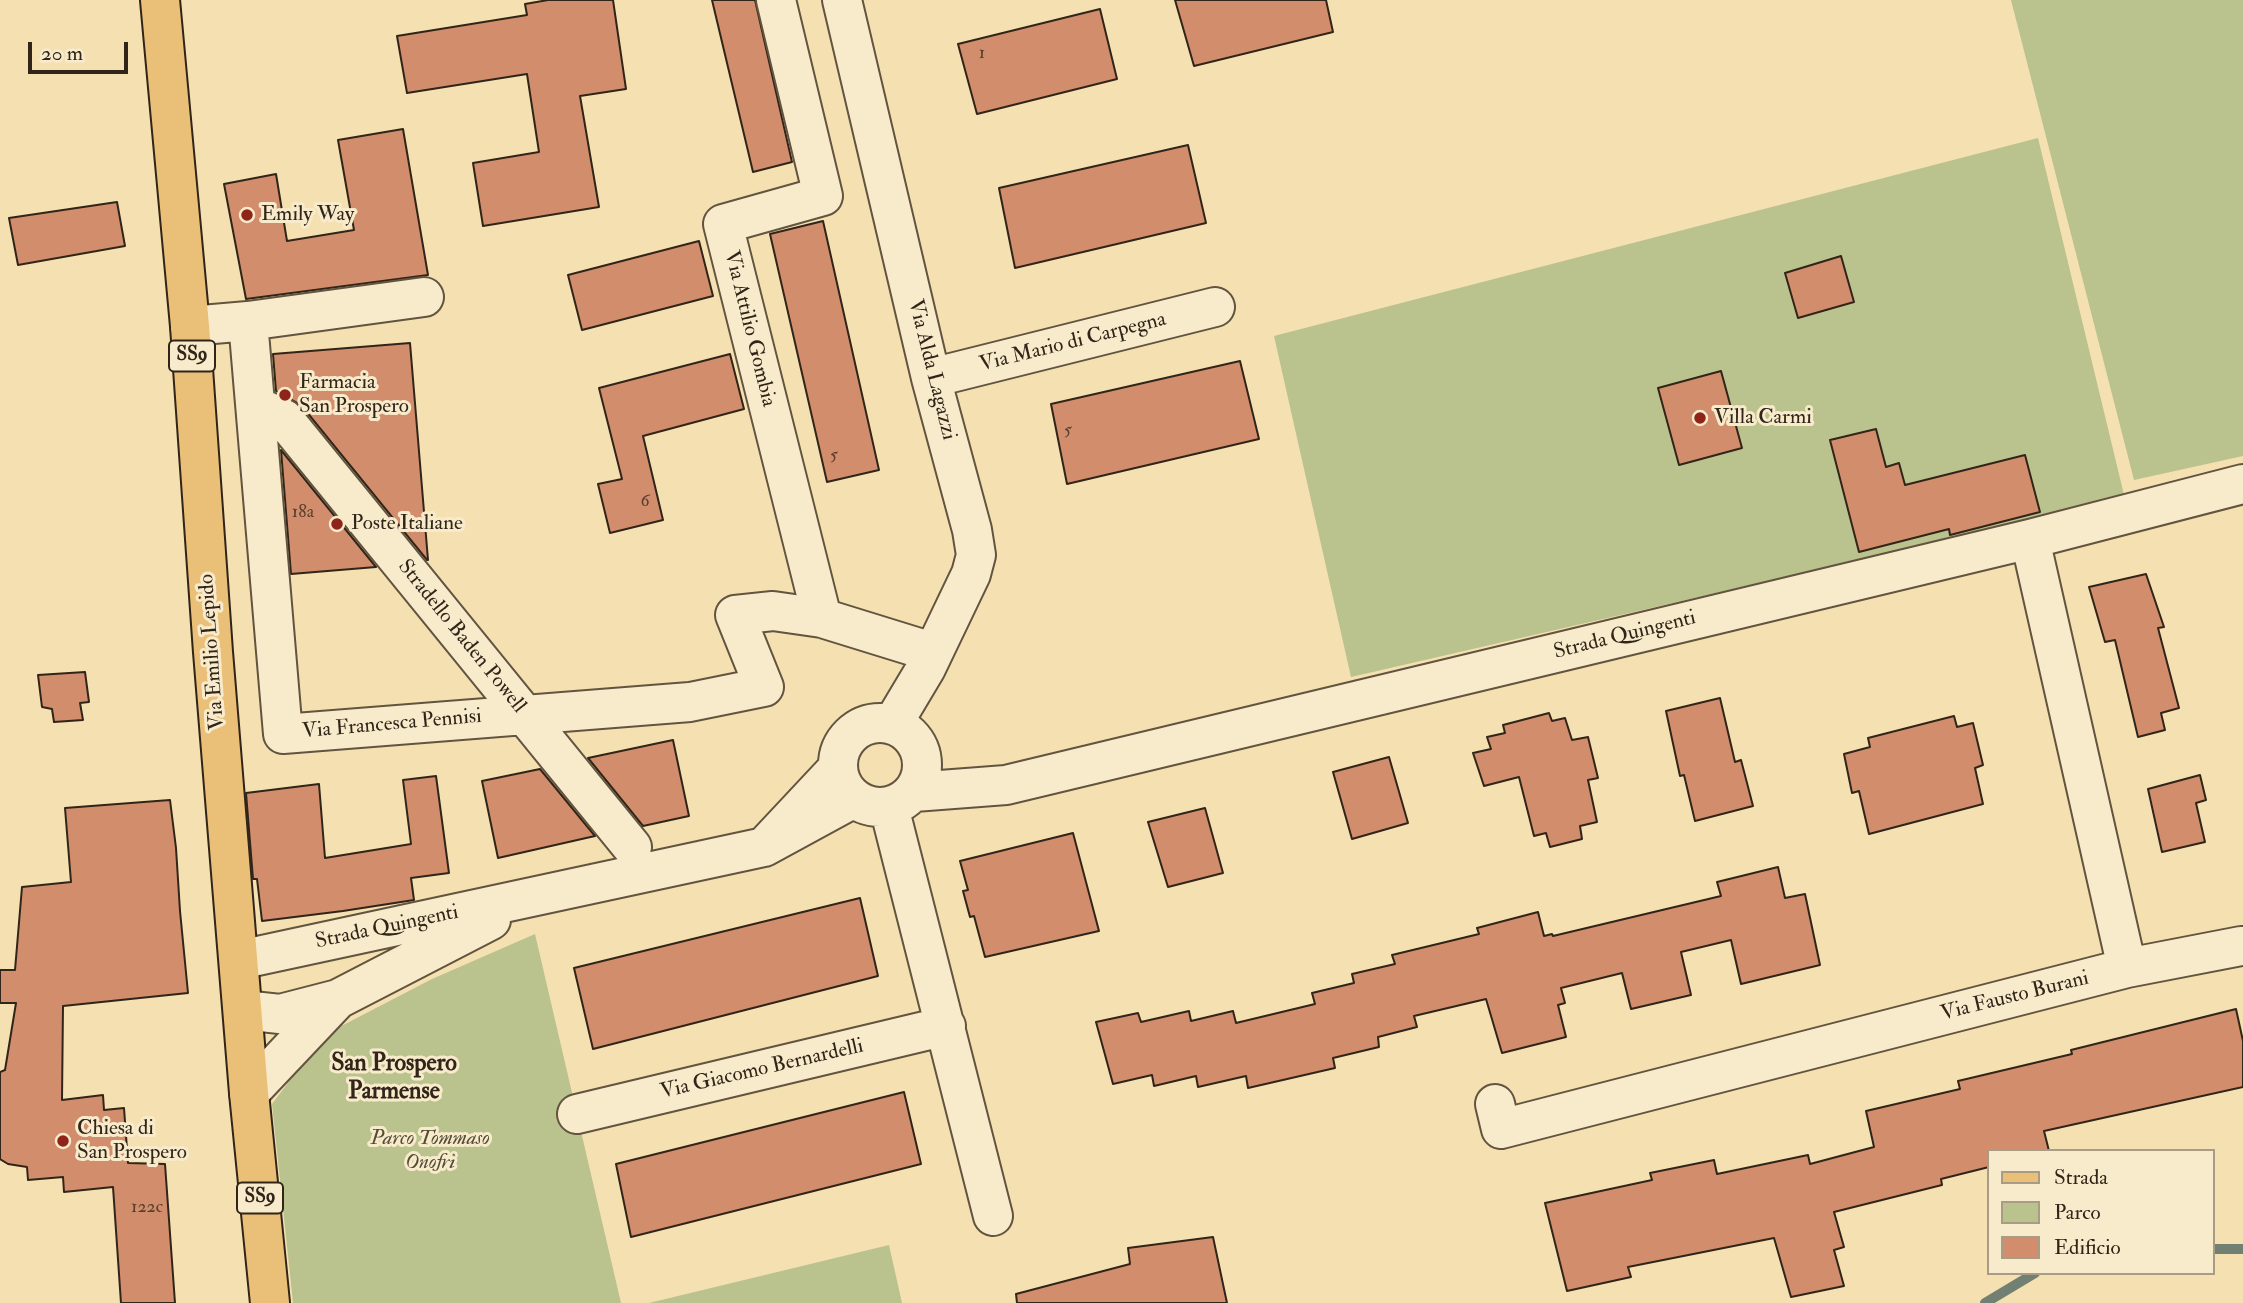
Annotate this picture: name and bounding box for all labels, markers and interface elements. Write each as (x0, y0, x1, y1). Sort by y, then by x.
scale bar (32, 28, 131, 72)
text: 20 m (41, 40, 83, 67)
house number: 1 (979, 43, 985, 65)
place label: Emily Way (261, 202, 354, 228)
marker: Emily Way (239, 207, 255, 223)
street label: Via Attilio Gombia (717, 248, 781, 410)
street label: Via Alda Lagazzi (901, 297, 961, 443)
street label: Via Mario di Carpegna (977, 308, 1169, 378)
road number: SS9 (169, 340, 215, 372)
place label: Farmacia San Prospero (299, 370, 409, 420)
marker: Farmacia San Prospero (277, 387, 293, 403)
place label: Villa Carmi (1714, 405, 1812, 431)
marker: Villa Carmi (1692, 410, 1708, 426)
house number: 5 (1064, 420, 1072, 442)
house number: 5 (830, 445, 838, 467)
house number: 6 (640, 491, 650, 513)
house number: 18a (292, 502, 314, 524)
place label: Poste Italiane (351, 511, 463, 537)
marker: Poste Italiane (329, 516, 345, 532)
street label: Stradello Baden Powell (391, 555, 531, 719)
street label: Via Emilio Lepido (195, 573, 231, 731)
street label: Strada Quingenti (1551, 606, 1699, 666)
street label: Via Francesca Pennisi (301, 705, 483, 745)
street label: Strada Quingenti (313, 901, 461, 955)
street label: Via Fausto Burani (1938, 966, 2092, 1028)
street label: Via Giacomo Bernardelli (658, 1034, 866, 1106)
district label: San Prospero Parmense (331, 1051, 457, 1107)
place label: Chiesa di San Prospero (77, 1116, 187, 1166)
park label: Parco Tommaso Onofri (370, 1126, 490, 1176)
marker: Chiesa di San Prospero (55, 1133, 71, 1149)
legend (1988, 1149, 2215, 1275)
text: Strada (2054, 1164, 2108, 1191)
road number: SS9 (237, 1182, 283, 1214)
house number: 122c (131, 1197, 163, 1219)
text: Parco (2054, 1199, 2101, 1226)
text: Edificio (2054, 1234, 2121, 1261)

